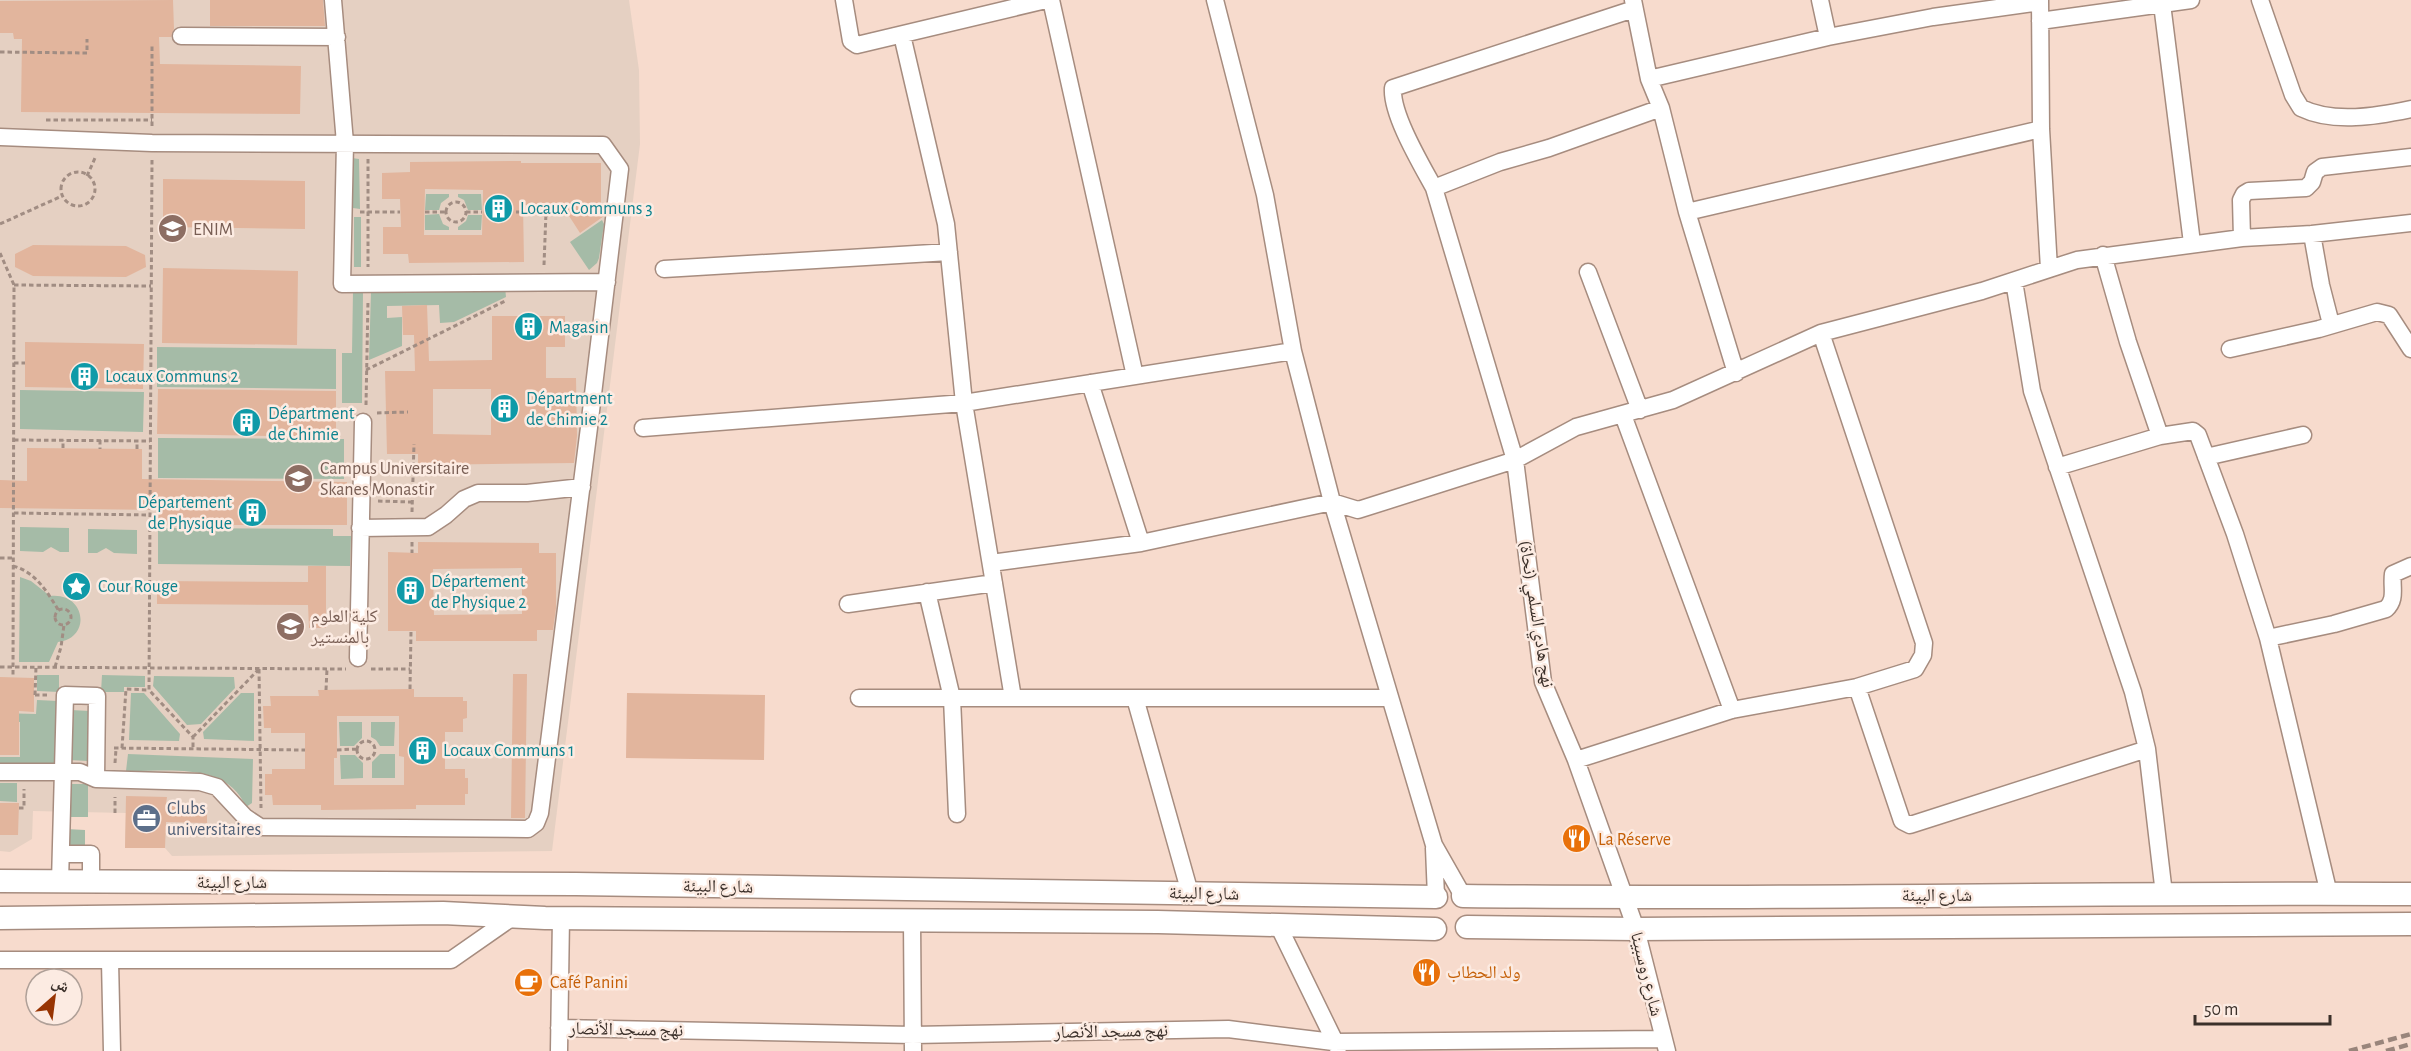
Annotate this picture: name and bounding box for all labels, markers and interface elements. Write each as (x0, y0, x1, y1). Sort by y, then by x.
building icon: Locaux Communs 3 (483, 192, 515, 224)
place label: Locaux Communs 3 (520, 200, 653, 218)
school or university icon: ENIM (156, 213, 188, 245)
place label: ENIM (193, 221, 233, 239)
building icon: Magasin (512, 311, 544, 343)
place label: Magasin (549, 319, 609, 337)
building icon: Locaux Communs 2 (68, 360, 100, 392)
place label: Locaux Communs 2 (105, 368, 239, 386)
place label: Départment de Chimie 2 (526, 390, 613, 429)
building icon: Départment de Chimie 2 (489, 392, 521, 424)
place label: Départment de Chimie (268, 405, 355, 444)
building icon: Départment de Chimie (231, 407, 263, 439)
place label: Campus Universitaire Skanes Monastir (320, 460, 469, 499)
school or university icon: Campus Universitaire Skanes Monastir (283, 462, 315, 494)
place label: Département de Physique (137, 494, 232, 533)
building icon: Département de Physique (237, 496, 269, 528)
street label: نهج هادي السلمي (نحاة) (1511, 539, 1557, 690)
place icon: Cour Rouge (61, 570, 93, 602)
place label: Département de Physique 2 (431, 573, 526, 612)
building icon: Département de Physique 2 (394, 575, 426, 607)
place label: Cour Rouge (98, 578, 178, 596)
place label: كلية العلوم بالمنستير (310, 608, 378, 648)
school or university icon: كلية العلوم بالمنستير (274, 610, 306, 642)
building icon: Locaux Communs 1 (406, 734, 438, 766)
place label: Locaux Communs 1 (443, 742, 575, 760)
place label: Clubs universitaires (167, 800, 261, 839)
office icon: Clubs universitaires (130, 802, 162, 834)
restaurant icon: La Réserve (1561, 823, 1593, 855)
place label: La Réserve (1598, 831, 1671, 849)
street label: شارع البيئة (197, 874, 267, 893)
street label: شارع البيئة (683, 877, 753, 898)
street label: شارع البيئة (1169, 884, 1239, 905)
street label: شارع البيئة (1902, 887, 1972, 906)
street label: شارع روسبينا (1626, 930, 1665, 1018)
restaurant icon: ولد الحطاب (1410, 956, 1442, 988)
place label: ولد الحطاب (1447, 964, 1521, 983)
cafe icon: Café Panini (513, 966, 545, 998)
north arrow (24, 967, 84, 1027)
text: ش (49, 974, 72, 997)
place label: Café Panini (550, 974, 628, 992)
scale bar (2195, 988, 2330, 1026)
text: 50 m (2204, 1001, 2238, 1019)
street label: نهج مسجد الأنصار (568, 1019, 683, 1042)
street label: نهج مسجد الأنصار (1053, 1021, 1168, 1044)

